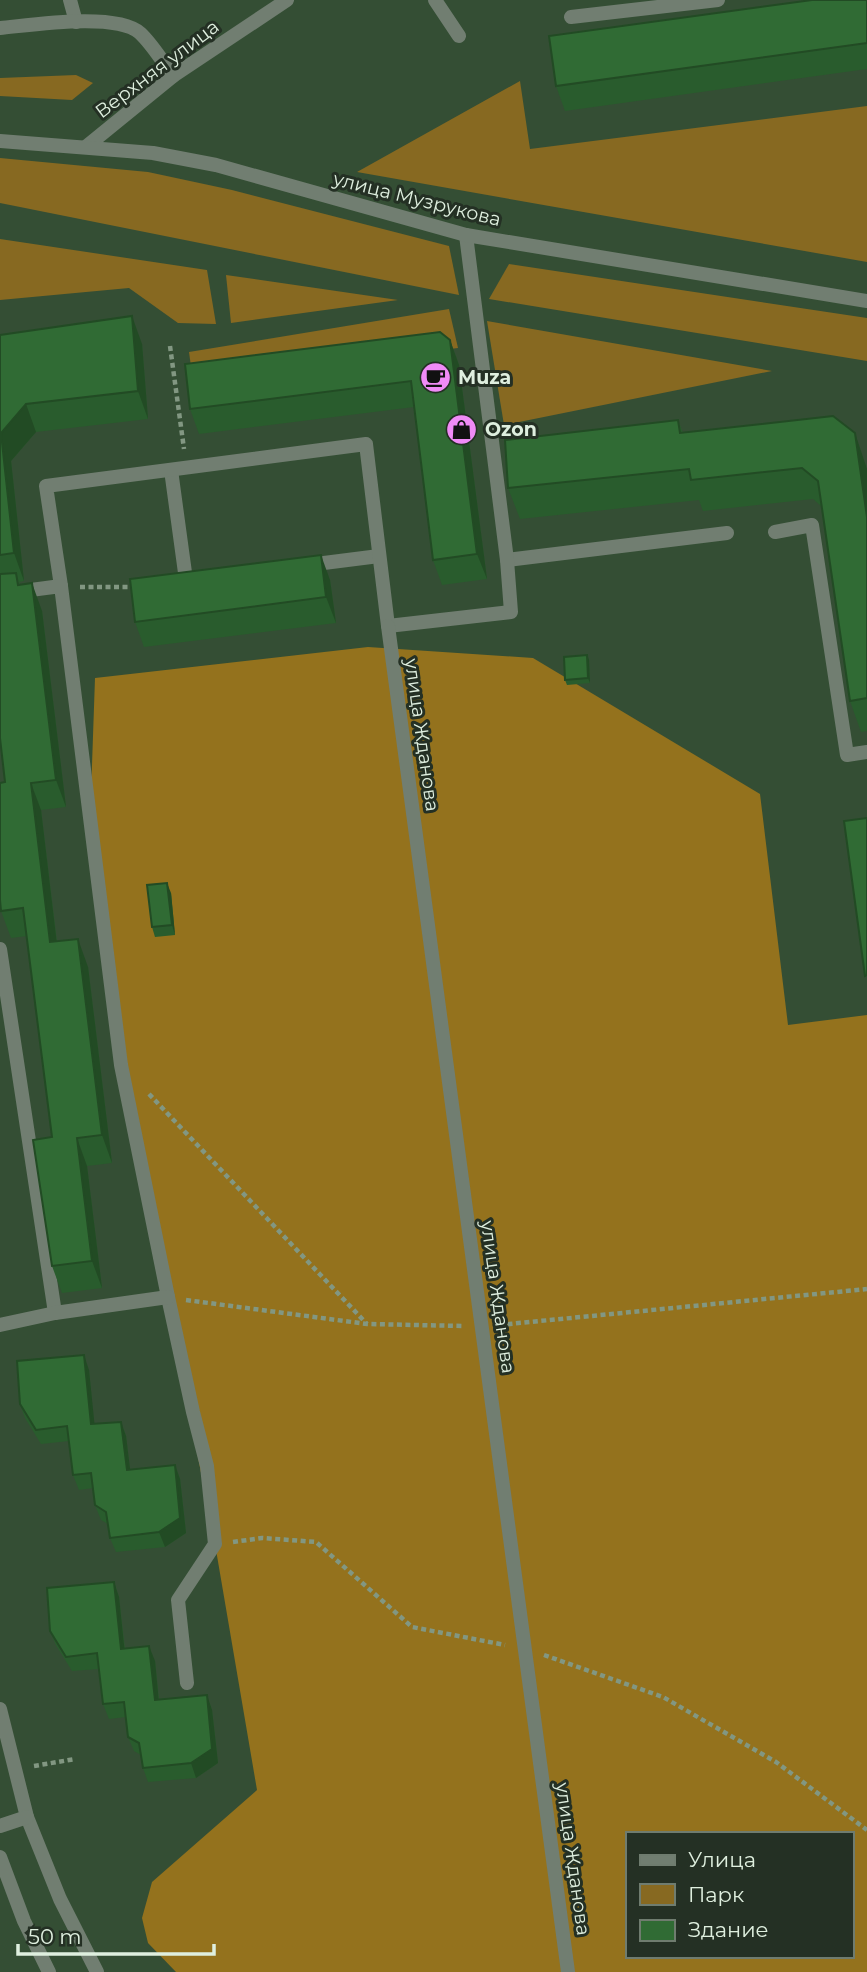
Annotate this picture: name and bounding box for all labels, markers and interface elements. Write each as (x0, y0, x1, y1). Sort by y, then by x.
street label: Верхняя улица (91, 15, 223, 123)
street label: улица Музрукова (330, 167, 503, 231)
cafe icon: Muza (418, 360, 452, 394)
place label: Muza (458, 366, 511, 389)
shop icon: Ozon (445, 412, 479, 446)
place label: Ozon (485, 418, 537, 441)
street label: улица Жданова (400, 656, 444, 813)
street label: улица Жданова (476, 1218, 520, 1375)
street label: улица Жданова (551, 1780, 595, 1937)
legend (626, 1832, 853, 1958)
text: Улица (688, 1847, 756, 1872)
text: Парк (688, 1882, 744, 1907)
scale bar (18, 1912, 214, 1956)
text: Здание (688, 1917, 769, 1942)
text: 50 m (28, 1924, 82, 1949)

